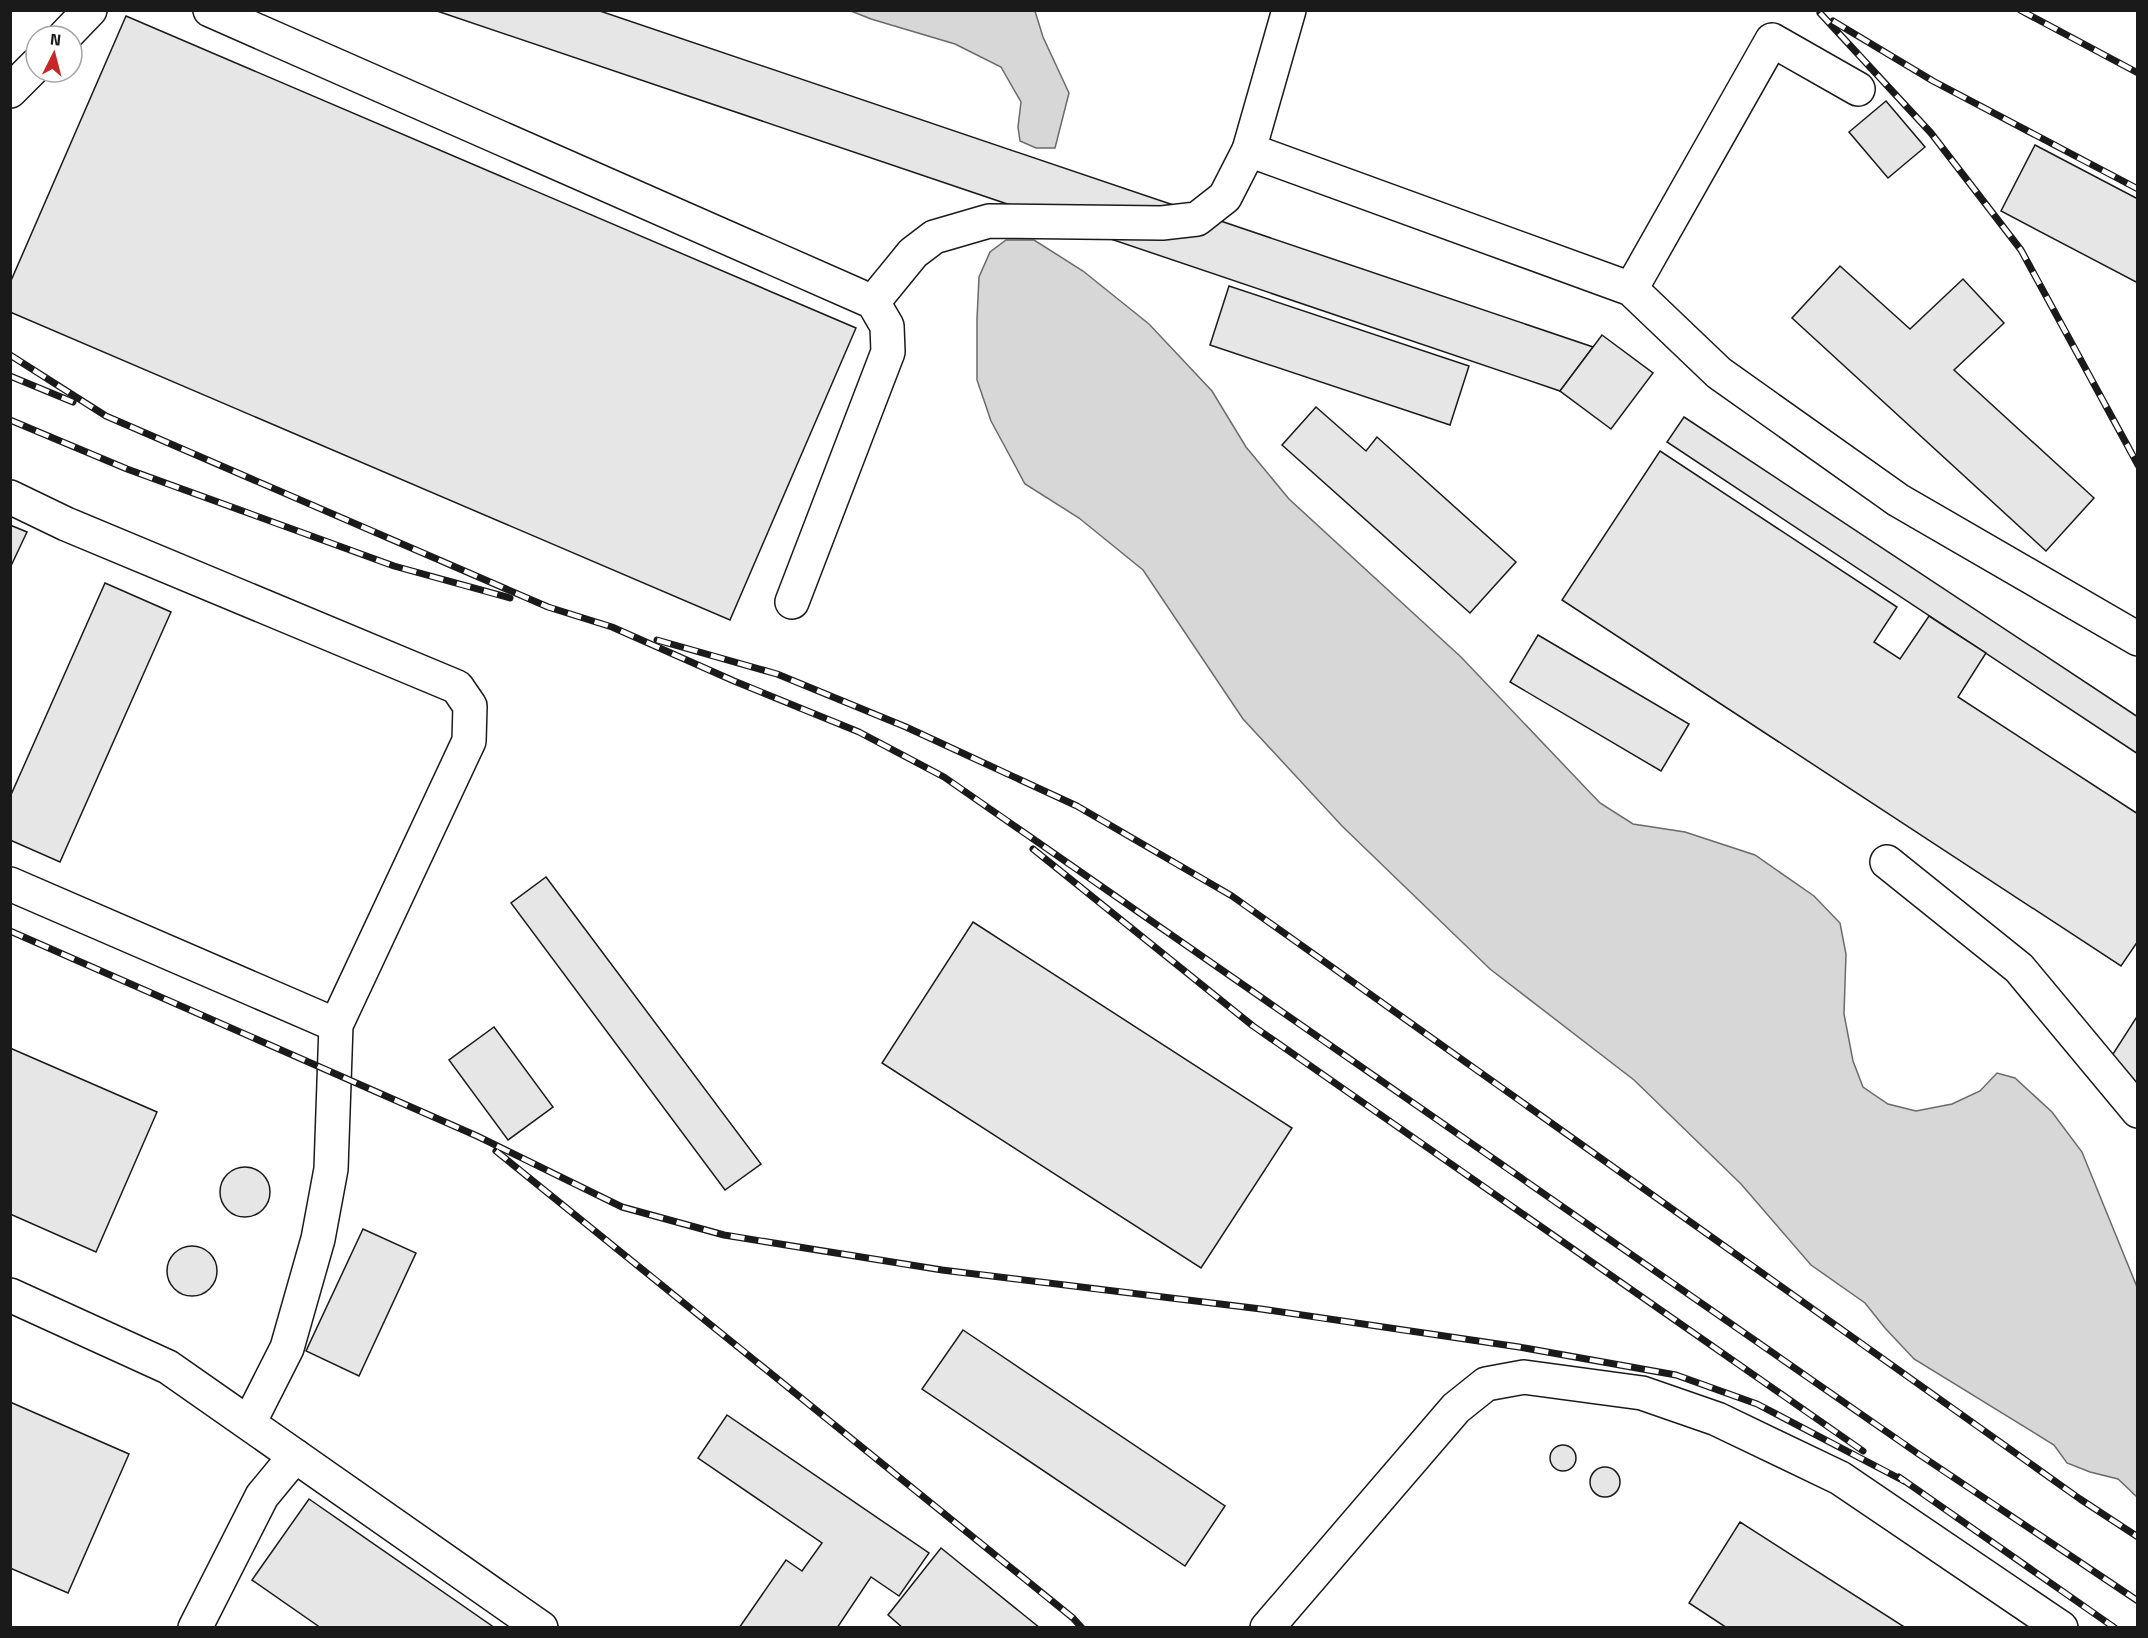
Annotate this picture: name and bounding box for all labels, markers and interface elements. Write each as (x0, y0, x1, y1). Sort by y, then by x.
north arrow (24, 24, 84, 84)
text: N (49, 27, 62, 52)

